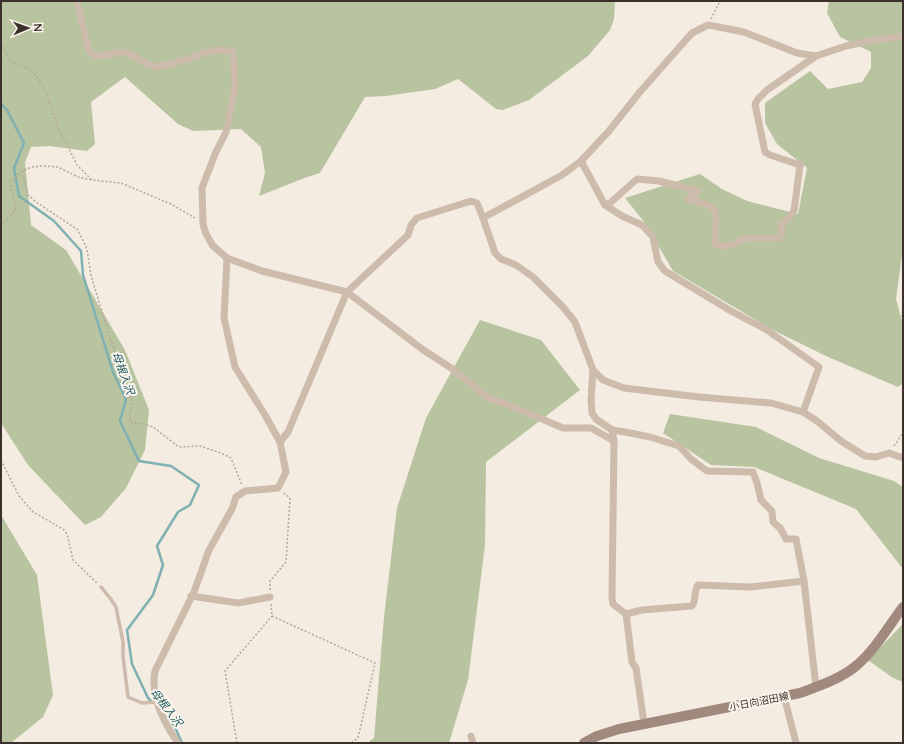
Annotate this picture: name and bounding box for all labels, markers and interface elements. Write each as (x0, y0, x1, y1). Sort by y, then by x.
north arrow (8, 8, 48, 48)
text: N (32, 23, 45, 32)
water label: 母根入沢 (110, 350, 138, 398)
water label: 母根入沢 (148, 686, 187, 730)
street label: 小日向沼田線 (728, 689, 790, 713)

